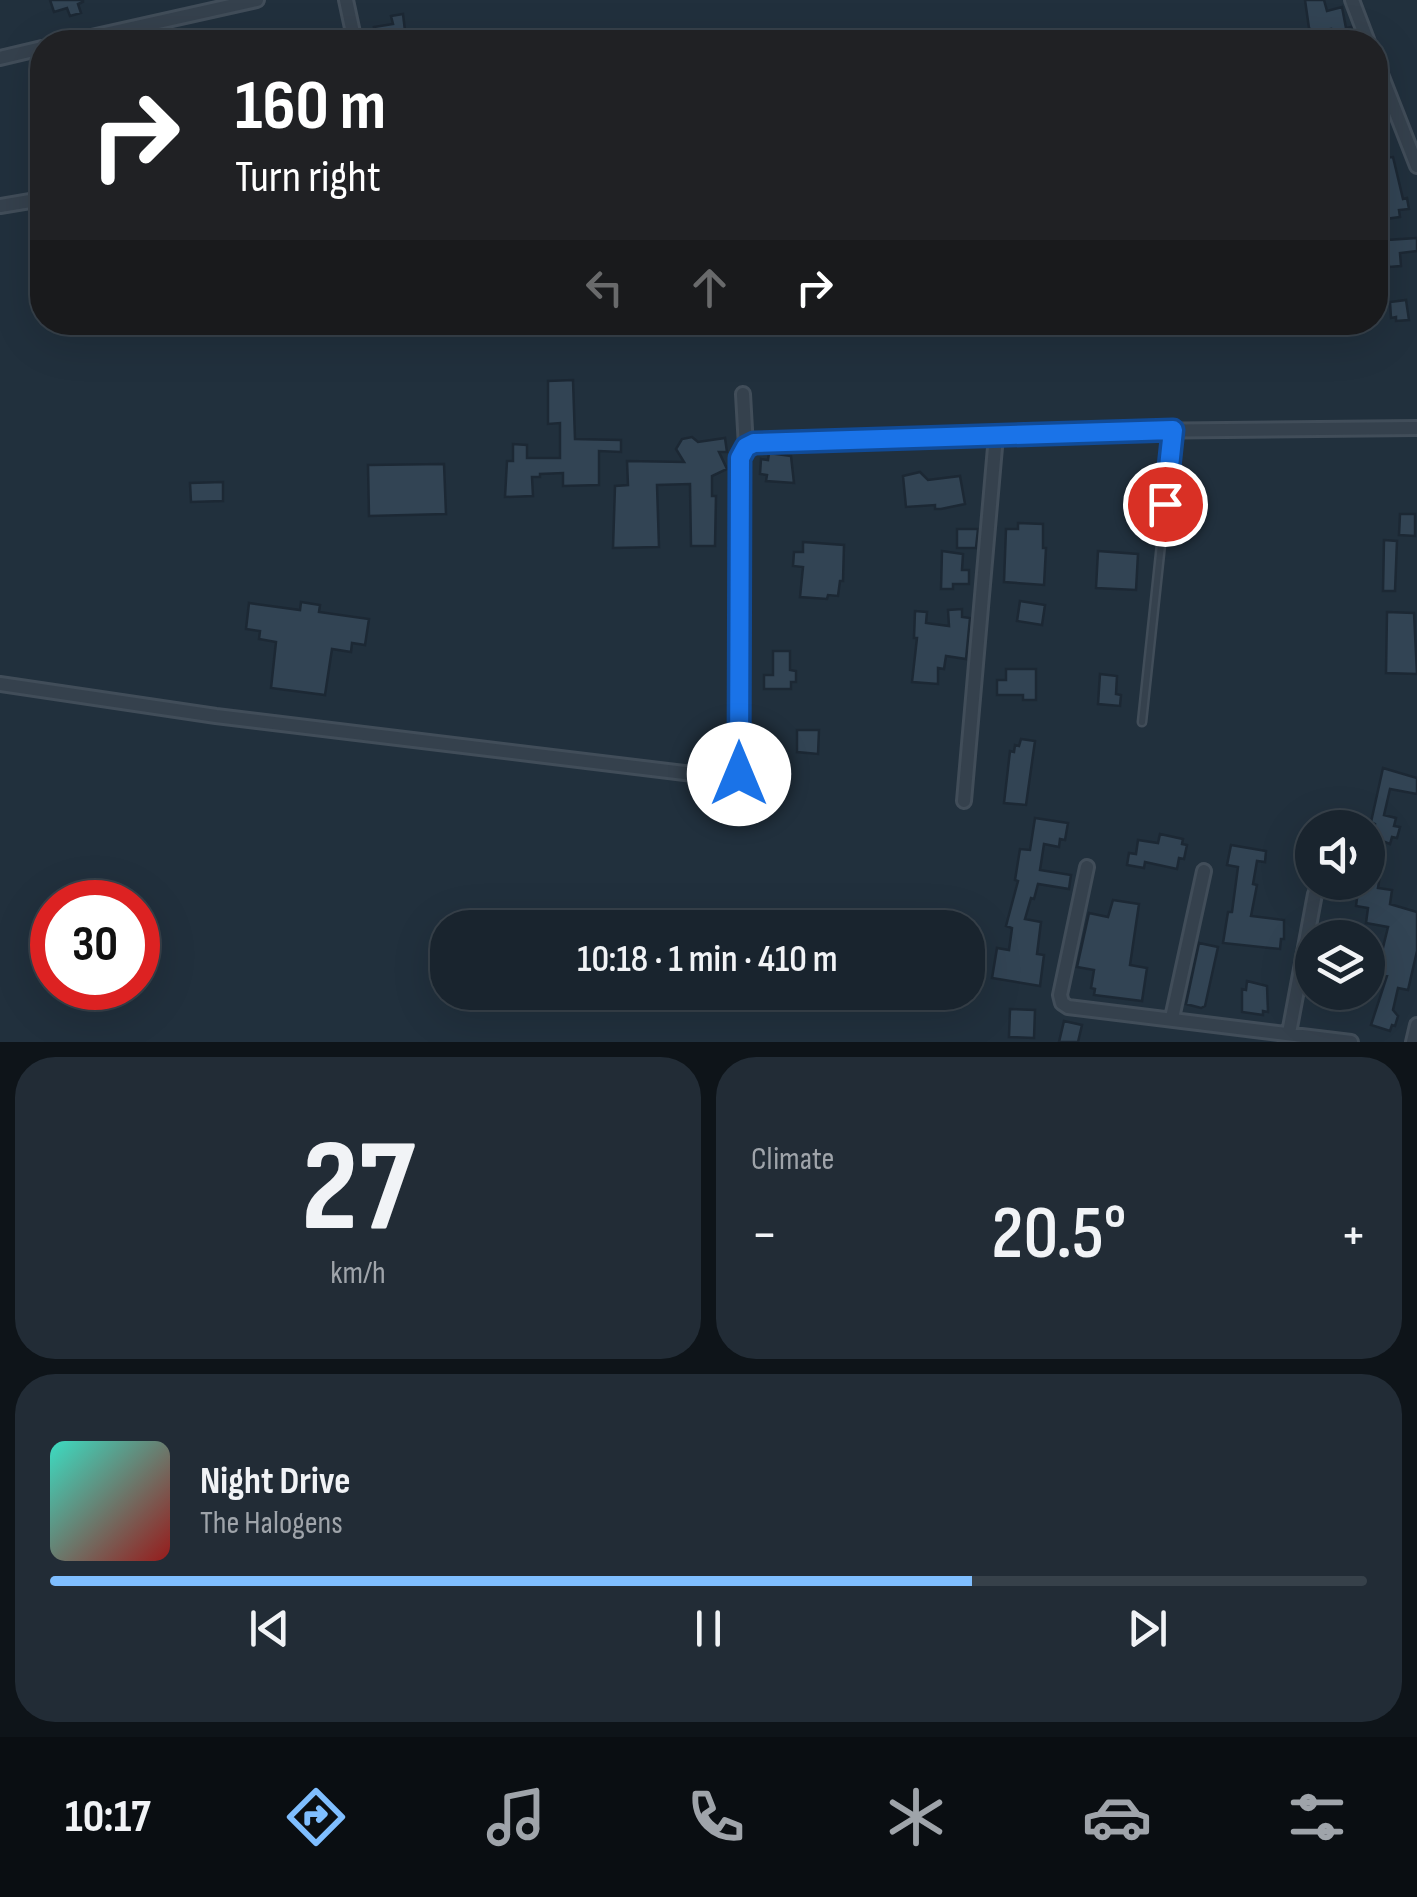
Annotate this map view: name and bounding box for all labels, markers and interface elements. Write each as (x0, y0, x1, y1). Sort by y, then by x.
text: 160 m (235, 65, 386, 149)
icon: right (70, 70, 200, 200)
text: Turn right (235, 150, 381, 205)
icon: left (577, 260, 632, 315)
icon: ahead (682, 260, 737, 315)
icon: right (787, 260, 842, 315)
pin (1123, 462, 1208, 547)
icon: arrive (1138, 477, 1193, 532)
position arrow (687, 722, 791, 826)
map controls (1295, 810, 1385, 1010)
button: sound (1295, 810, 1385, 900)
speed limit sign: 30 (30, 880, 160, 1010)
button: layers (1295, 920, 1385, 1010)
text: 10:18 · 1 min · 410 m (577, 937, 838, 982)
text: 27 (301, 1111, 415, 1267)
text: Climate (751, 1140, 834, 1179)
text: 20.5° (991, 1189, 1127, 1280)
text: − (751, 1202, 778, 1269)
text: + (1340, 1202, 1367, 1269)
text: km/h (330, 1254, 386, 1293)
text: Night Drive (200, 1459, 351, 1504)
text: The Halogens (200, 1504, 343, 1543)
icon: previous (242, 1601, 297, 1656)
icon: pause (681, 1601, 736, 1656)
icon: next (1120, 1601, 1175, 1656)
icon: directions (281, 1782, 351, 1852)
icon: music (481, 1782, 551, 1852)
icon: phone (681, 1782, 751, 1852)
icon: climate (881, 1782, 951, 1852)
icon: car (1082, 1782, 1152, 1852)
icon: filters (1282, 1782, 1352, 1852)
text: 10:17 (65, 1790, 151, 1845)

